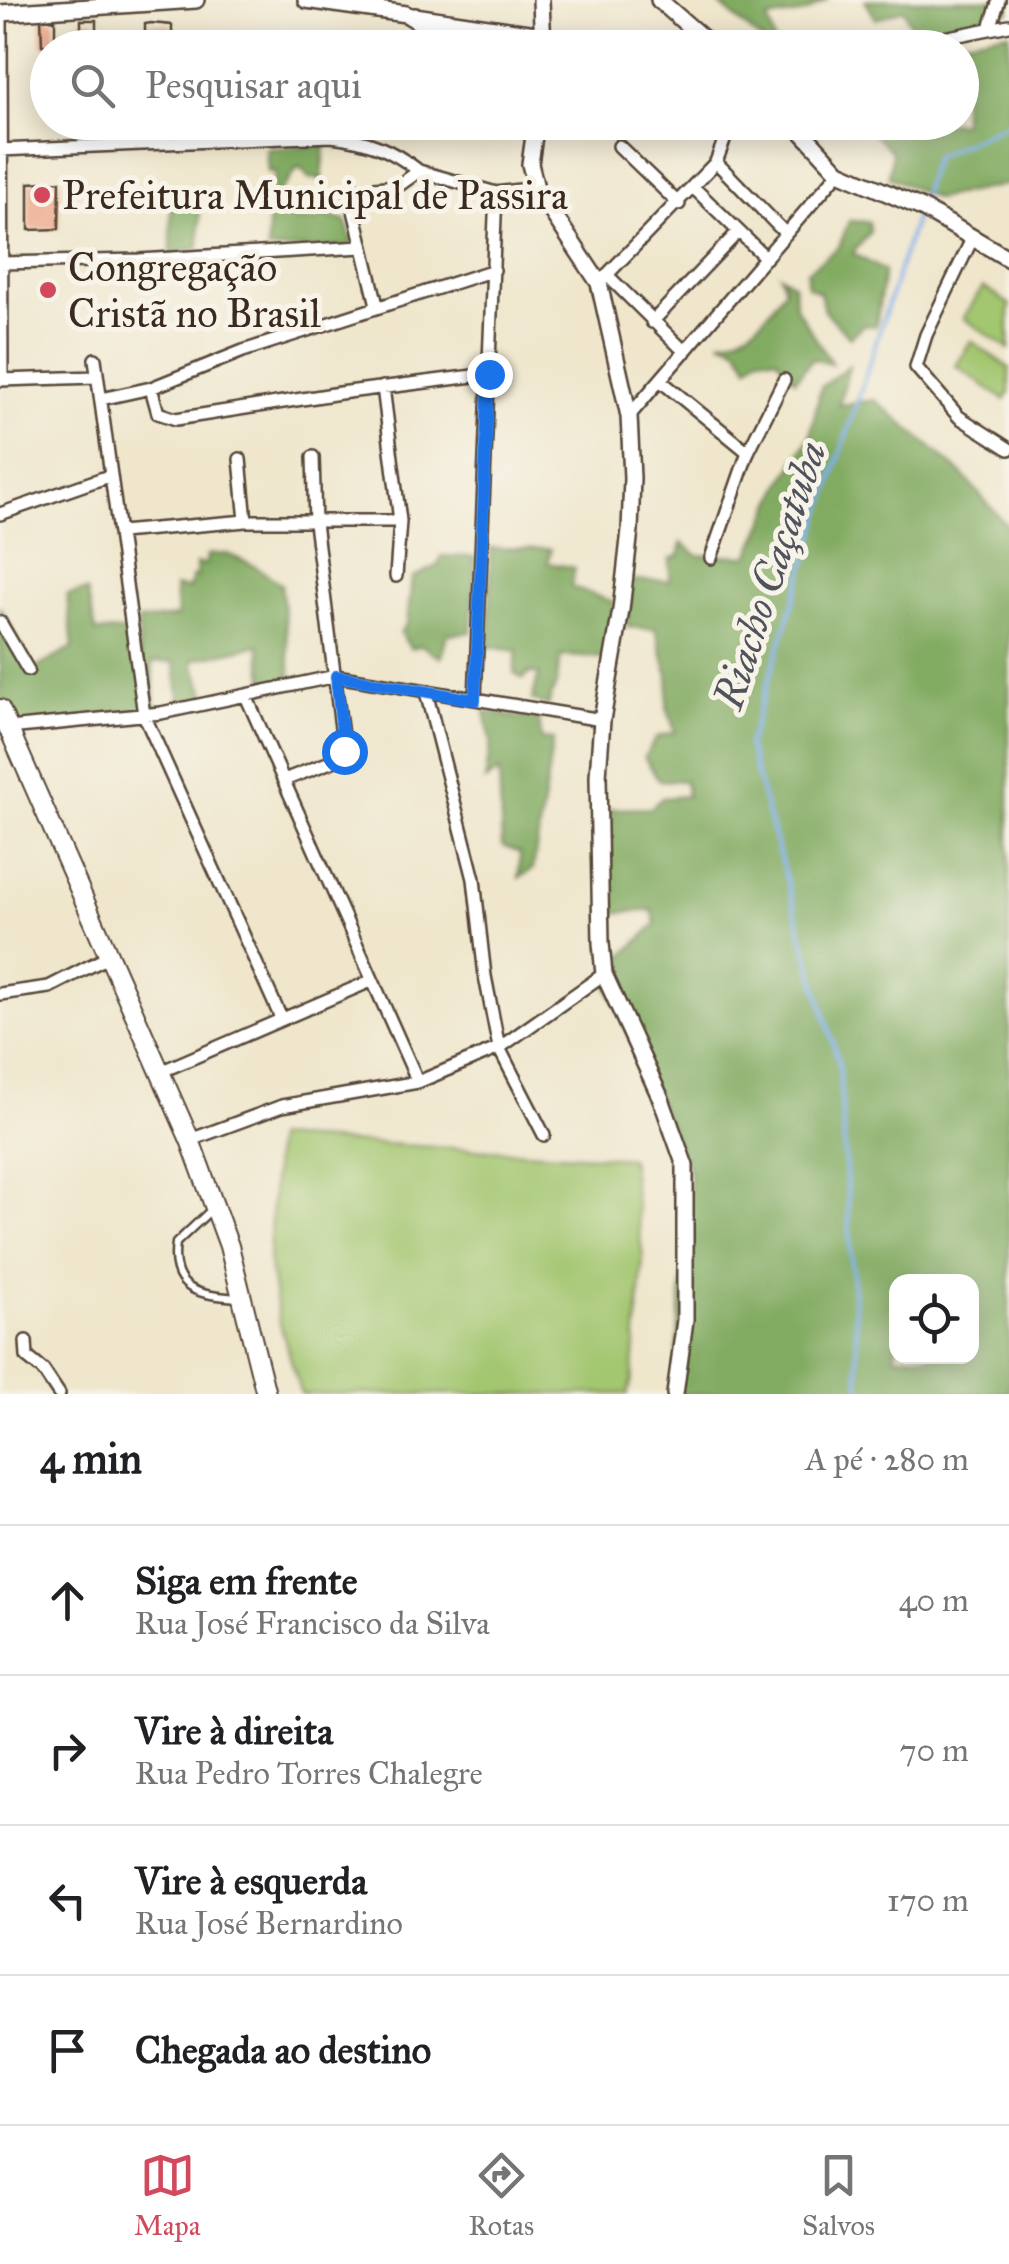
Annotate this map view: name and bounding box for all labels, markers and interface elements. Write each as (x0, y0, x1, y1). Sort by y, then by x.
search box (30, 30, 979, 140)
icon: search (65, 58, 120, 113)
text: Pesquisar aqui (145, 62, 362, 108)
place label: Prefeitura Municipal de Passira (62, 171, 568, 220)
marker: Prefeitura Municipal de Passira (31, 184, 53, 206)
place label: Congregação Cristã no Brasil (68, 243, 321, 338)
marker: Congregação Cristã no Brasil (37, 279, 59, 301)
route end (467, 352, 513, 398)
water label: Riacho Caçatuba (702, 435, 838, 717)
route start (322, 729, 368, 775)
map controls (889, 1274, 979, 1364)
button: locate (889, 1274, 979, 1364)
text: 4 min (40, 1433, 142, 1485)
text: A pé · 280 m (805, 1440, 969, 1479)
text: Siga em frente (135, 1558, 358, 1604)
icon: ahead (40, 1573, 95, 1628)
text: 40 m (899, 1581, 969, 1620)
text: Rua José Francisco da Silva (135, 1604, 490, 1643)
text: Vire à direita (135, 1708, 333, 1754)
icon: right (40, 1723, 95, 1778)
text: 70 m (900, 1731, 969, 1770)
text: Rua Pedro Torres Chalegre (135, 1754, 483, 1793)
text: Vire à esquerda (135, 1858, 367, 1904)
icon: left (40, 1873, 95, 1928)
text: 170 m (887, 1881, 969, 1920)
text: Rua José Bernardino (135, 1904, 403, 1943)
icon: arrive (40, 2023, 95, 2078)
text: Chegada ao destino (135, 2027, 431, 2073)
tab: Mapa (134, 2148, 200, 2243)
tab: Rotas (468, 2148, 534, 2243)
tab: Salvos (802, 2148, 875, 2243)

